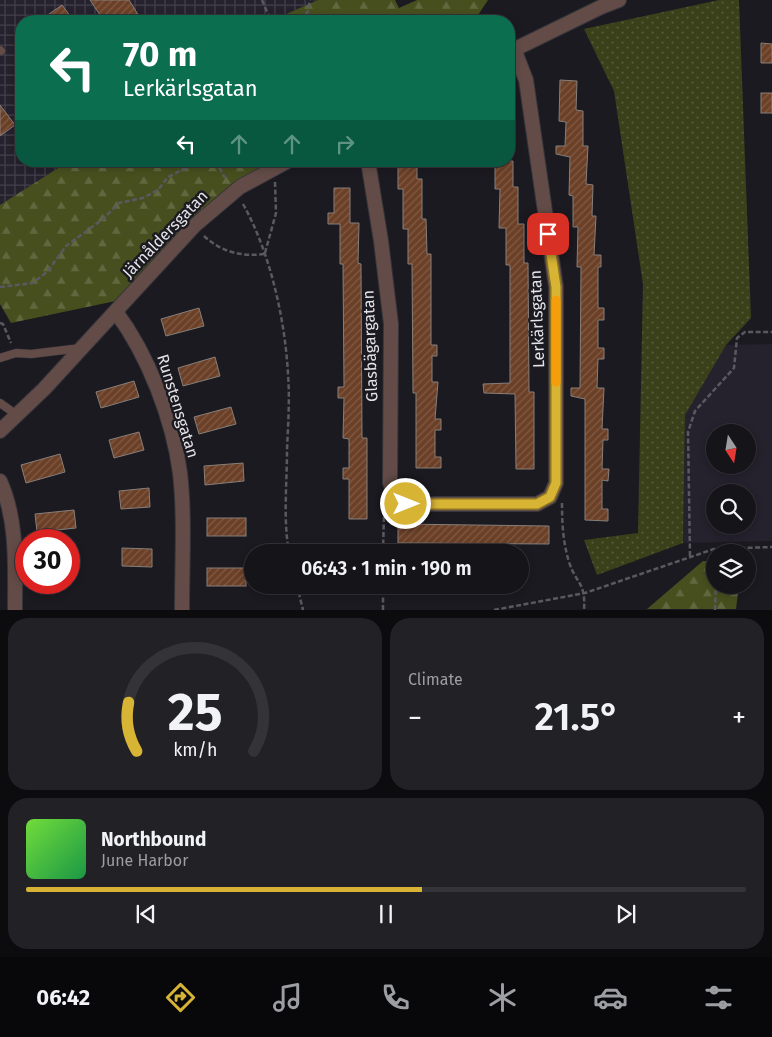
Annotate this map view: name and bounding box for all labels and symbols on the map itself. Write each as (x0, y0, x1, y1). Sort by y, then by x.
street label: Järnåldersgatan (118, 186, 212, 282)
pin (527, 213, 569, 255)
street label: Lerkärlsgatan (526, 270, 548, 368)
street label: Glasbägargatan (359, 290, 381, 402)
street label: Runstensgatan (153, 352, 203, 460)
north arrow (706, 424, 756, 474)
position arrow (379, 477, 431, 529)
speed limit sign: 30 (15, 529, 80, 594)

